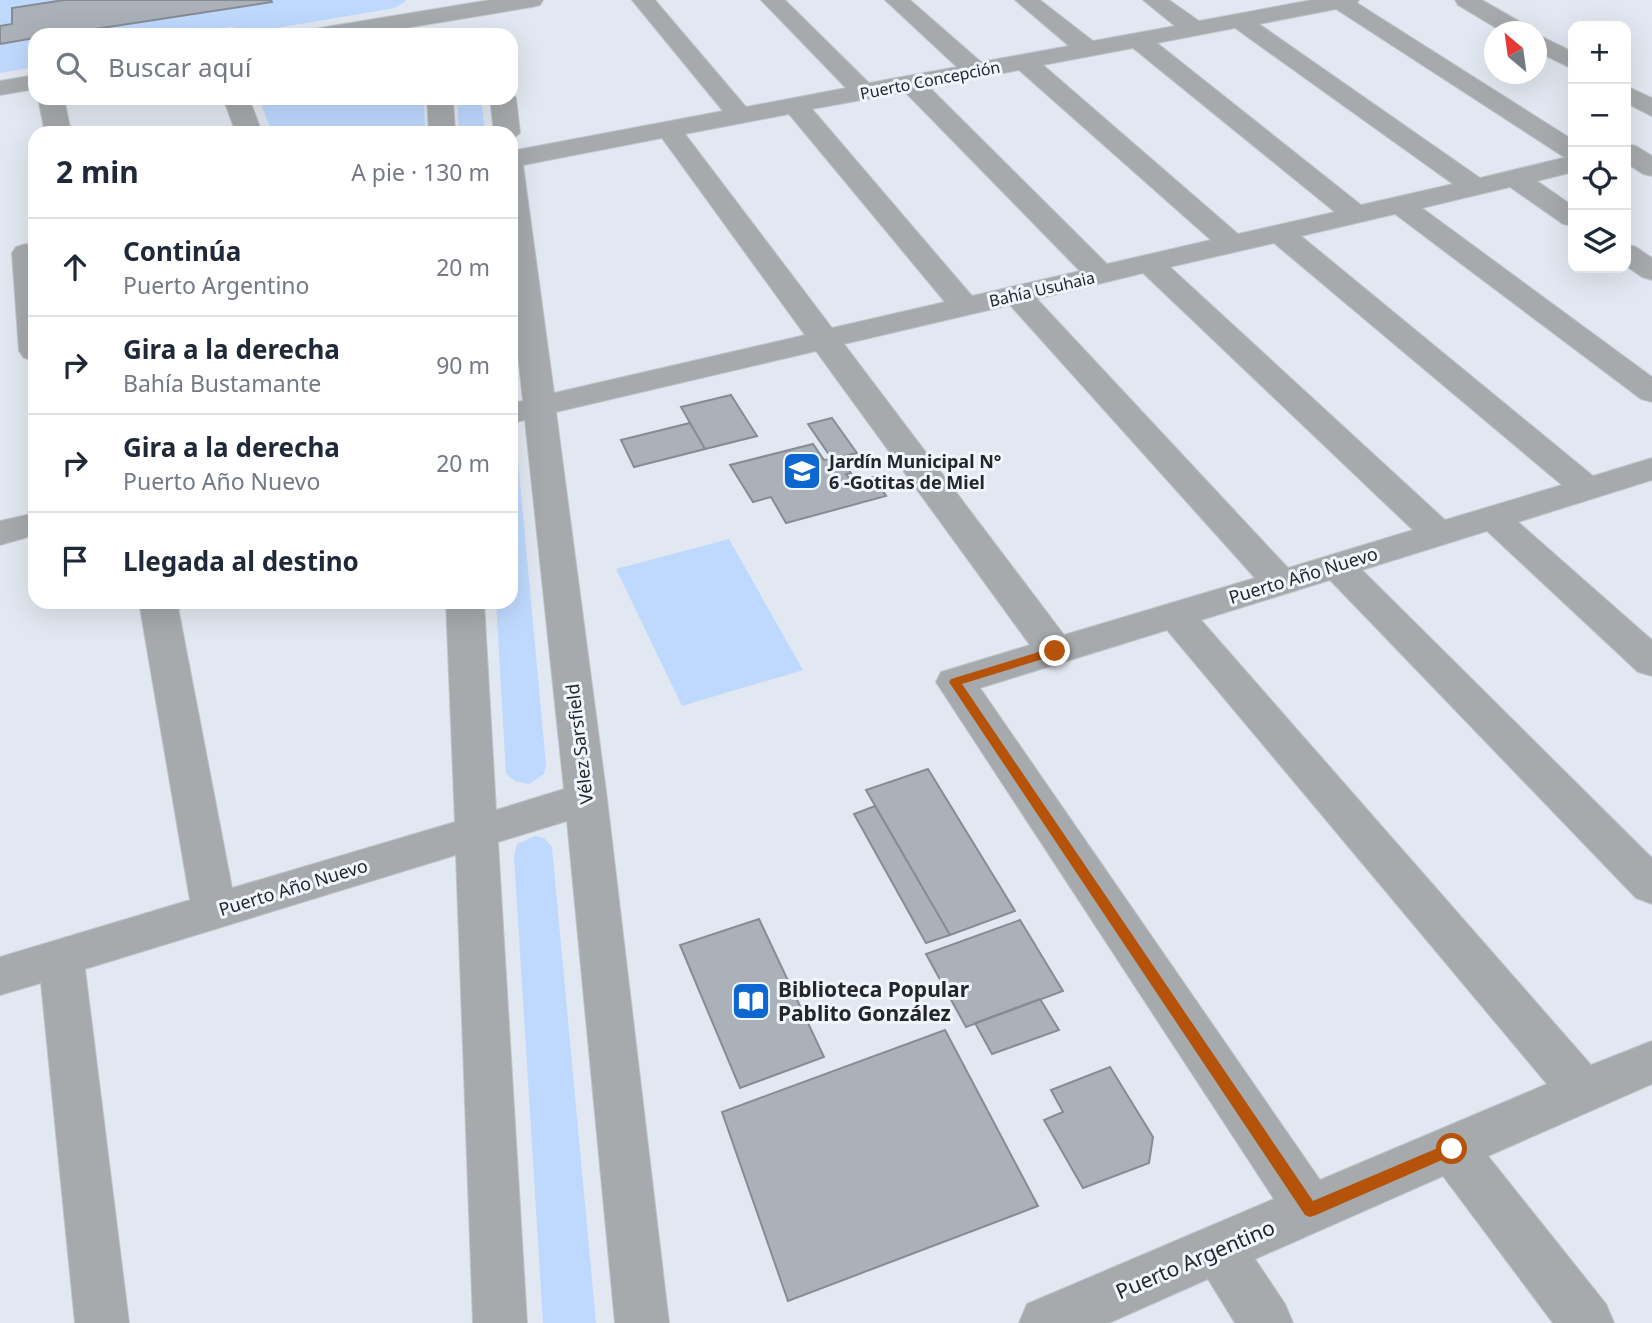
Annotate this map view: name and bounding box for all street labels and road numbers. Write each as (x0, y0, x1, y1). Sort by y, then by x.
street label: Puerto Concepción (858, 56, 1002, 104)
street label: Bahía Usuhaia (987, 266, 1097, 312)
street label: Puerto Año Nuevo (1226, 541, 1380, 609)
street label: Vélez Sarsfield (560, 682, 598, 806)
street label: Puerto Año Nuevo (216, 853, 370, 921)
street label: Puerto Argentino (1111, 1213, 1279, 1305)

